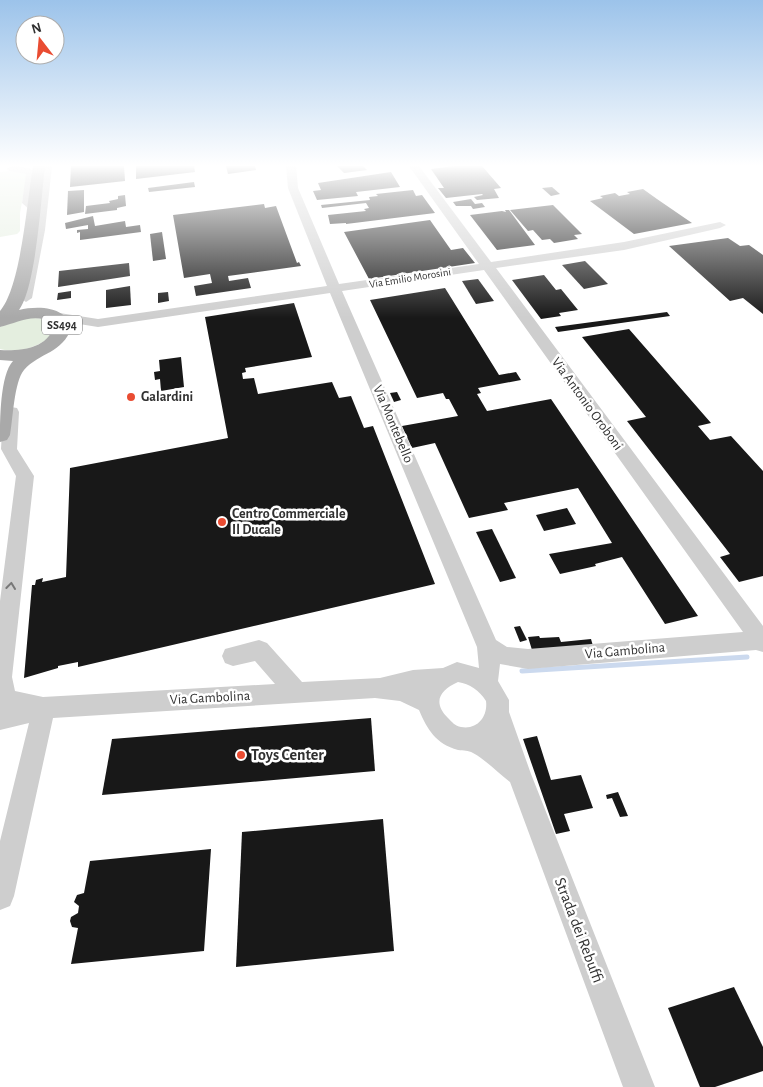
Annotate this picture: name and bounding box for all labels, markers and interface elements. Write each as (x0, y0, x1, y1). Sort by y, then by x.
north arrow (15, 15, 65, 65)
text: N (30, 20, 43, 37)
street label: Via Emilio Morosini (368, 266, 452, 290)
road number: SS494 (42, 316, 82, 334)
street label: Via Antonio Oroboni (549, 355, 625, 453)
street label: Via Montebello (370, 383, 416, 465)
place label: Galardini (141, 390, 193, 404)
marker: Galardini (125, 391, 137, 403)
place label: Centro Commerciale Il Ducale (232, 507, 346, 537)
marker: Centro Commerciale Il Ducale (216, 516, 228, 528)
one-way arrow (6, 582, 16, 591)
street label: Via Gambolina (584, 640, 666, 661)
street label: Via Gambolina (169, 689, 251, 707)
place label: Toys Center (251, 747, 324, 764)
marker: Toys Center (235, 749, 247, 761)
street label: Strada dei Rebuffi (552, 875, 606, 985)

